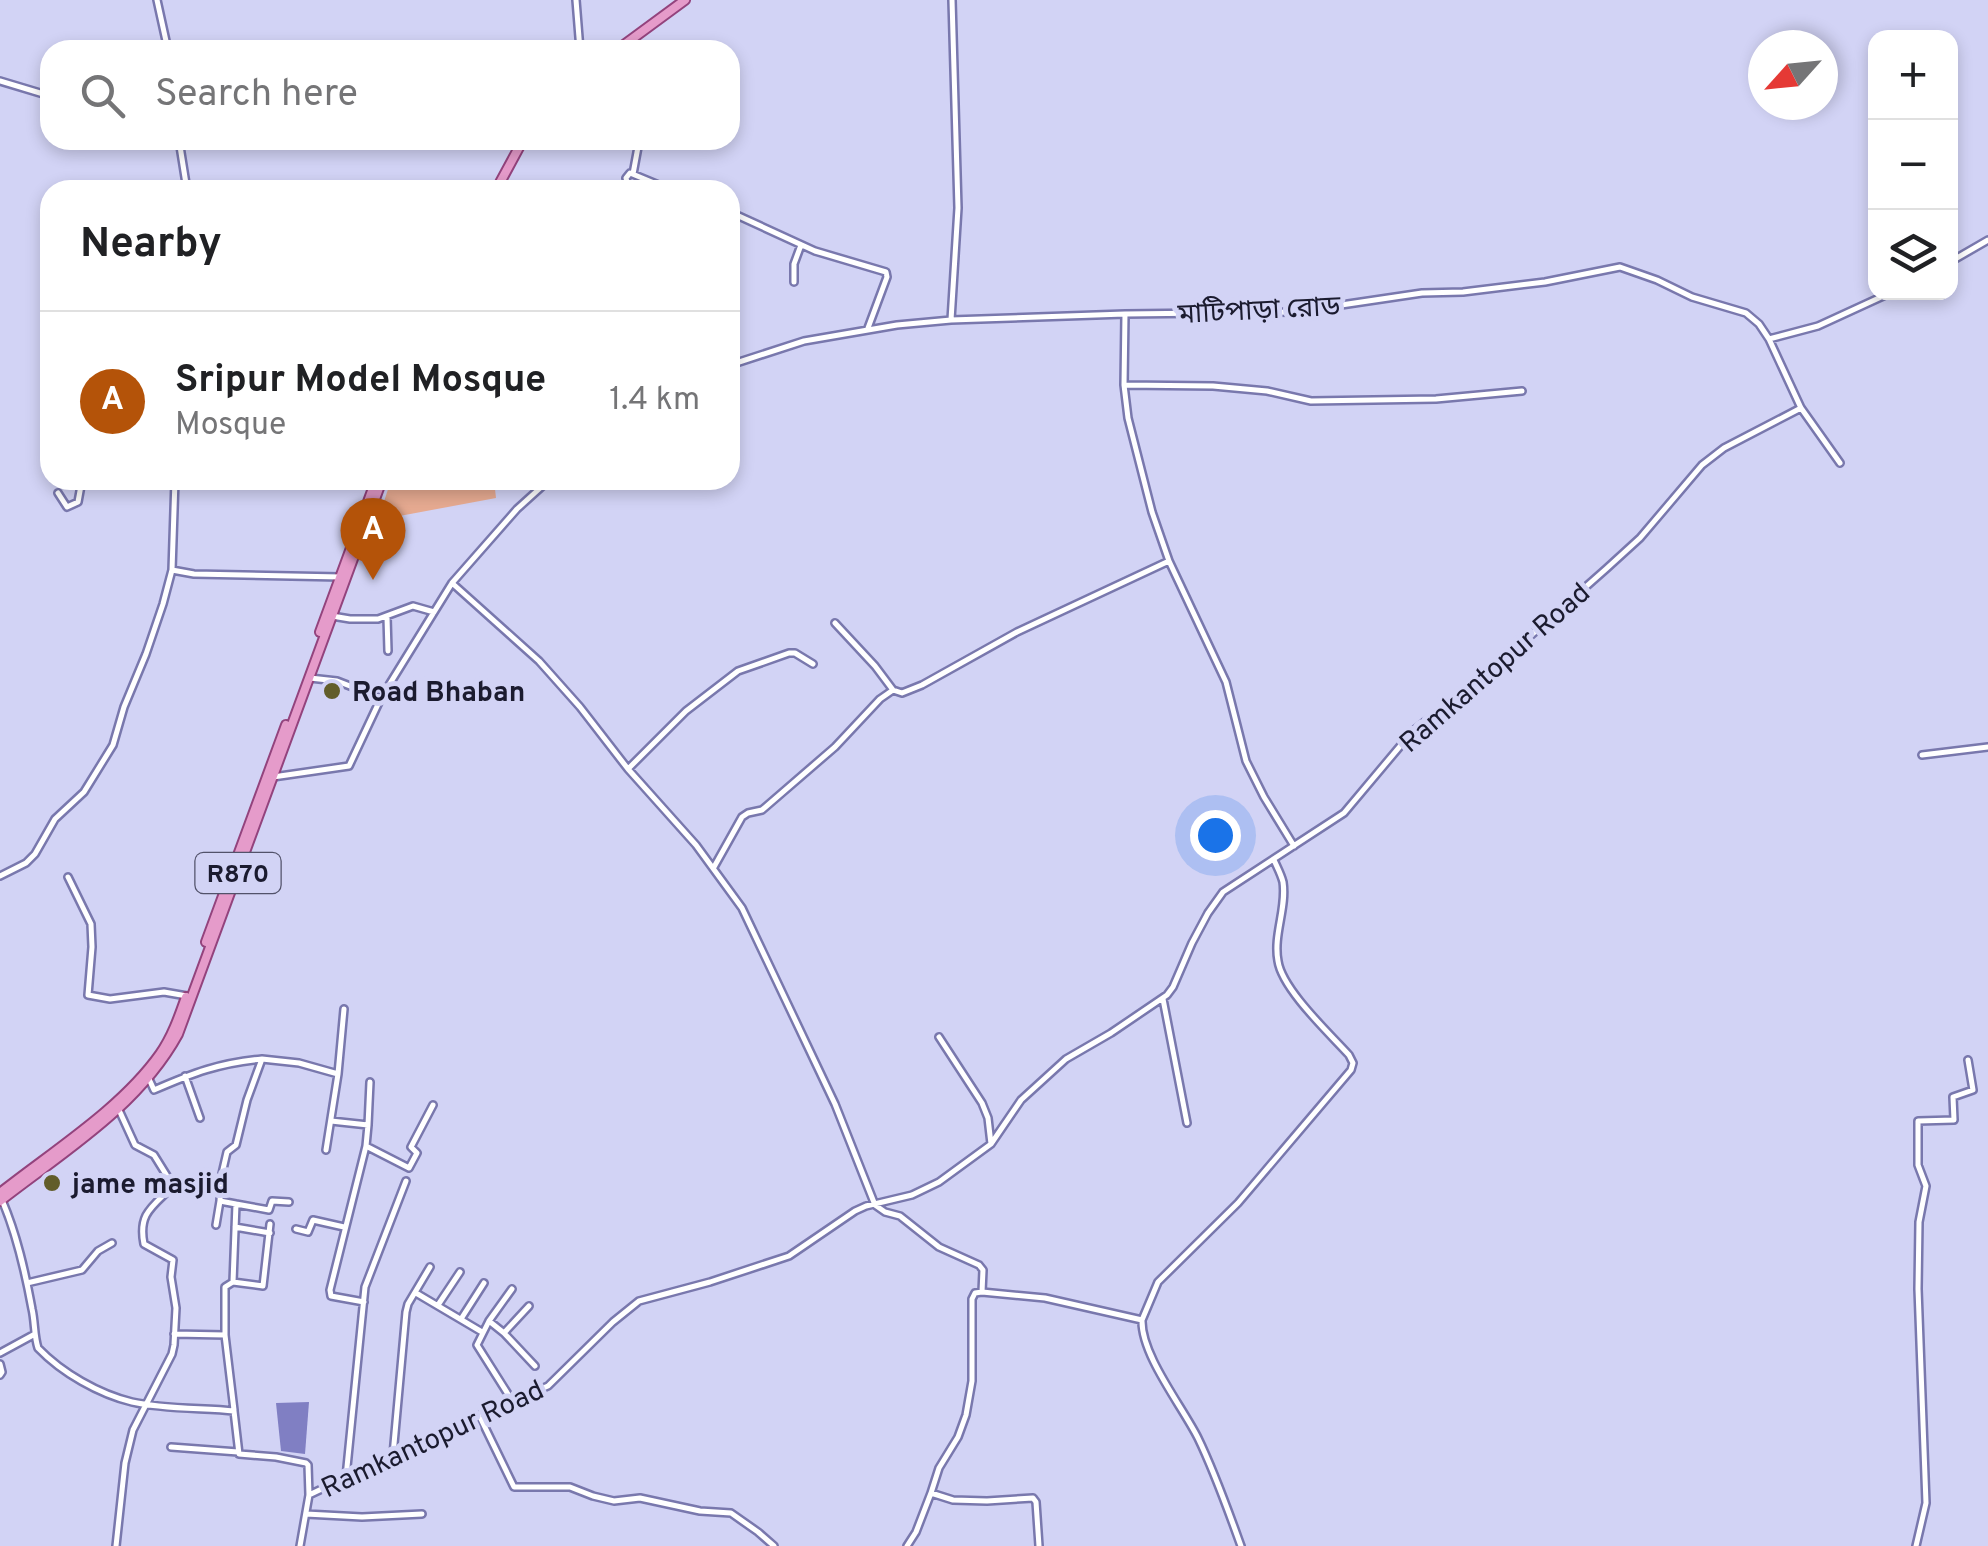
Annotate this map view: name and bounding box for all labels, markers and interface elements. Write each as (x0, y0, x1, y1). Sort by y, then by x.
north arrow (1748, 30, 1838, 120)
map controls (1868, 30, 1958, 300)
button: + (1868, 30, 1958, 120)
search box (40, 40, 740, 150)
icon: search (75, 68, 130, 123)
text: Search here (155, 71, 358, 120)
button: − (1868, 120, 1958, 210)
button: layers (1868, 210, 1958, 300)
text: Nearby (80, 219, 222, 272)
street label: মাটিপাড়া রোড (1176, 289, 1343, 334)
text: Sripur Model Mosque (175, 357, 546, 406)
text: A (101, 381, 124, 421)
text: 1.4 km (609, 381, 700, 421)
text: Mosque (175, 406, 286, 446)
pin: A (340, 498, 406, 580)
street label: Ramkantopur Road (1393, 576, 1599, 762)
place label: Road Bhaban (352, 676, 525, 712)
marker: Road Bhaban (321, 680, 343, 702)
your location (1190, 810, 1241, 861)
road number: R870 (196, 853, 280, 893)
place label: jame masjid (70, 1168, 229, 1204)
marker: jame masjid (41, 1172, 63, 1194)
street label: Ramkantopur Road (316, 1373, 550, 1508)

